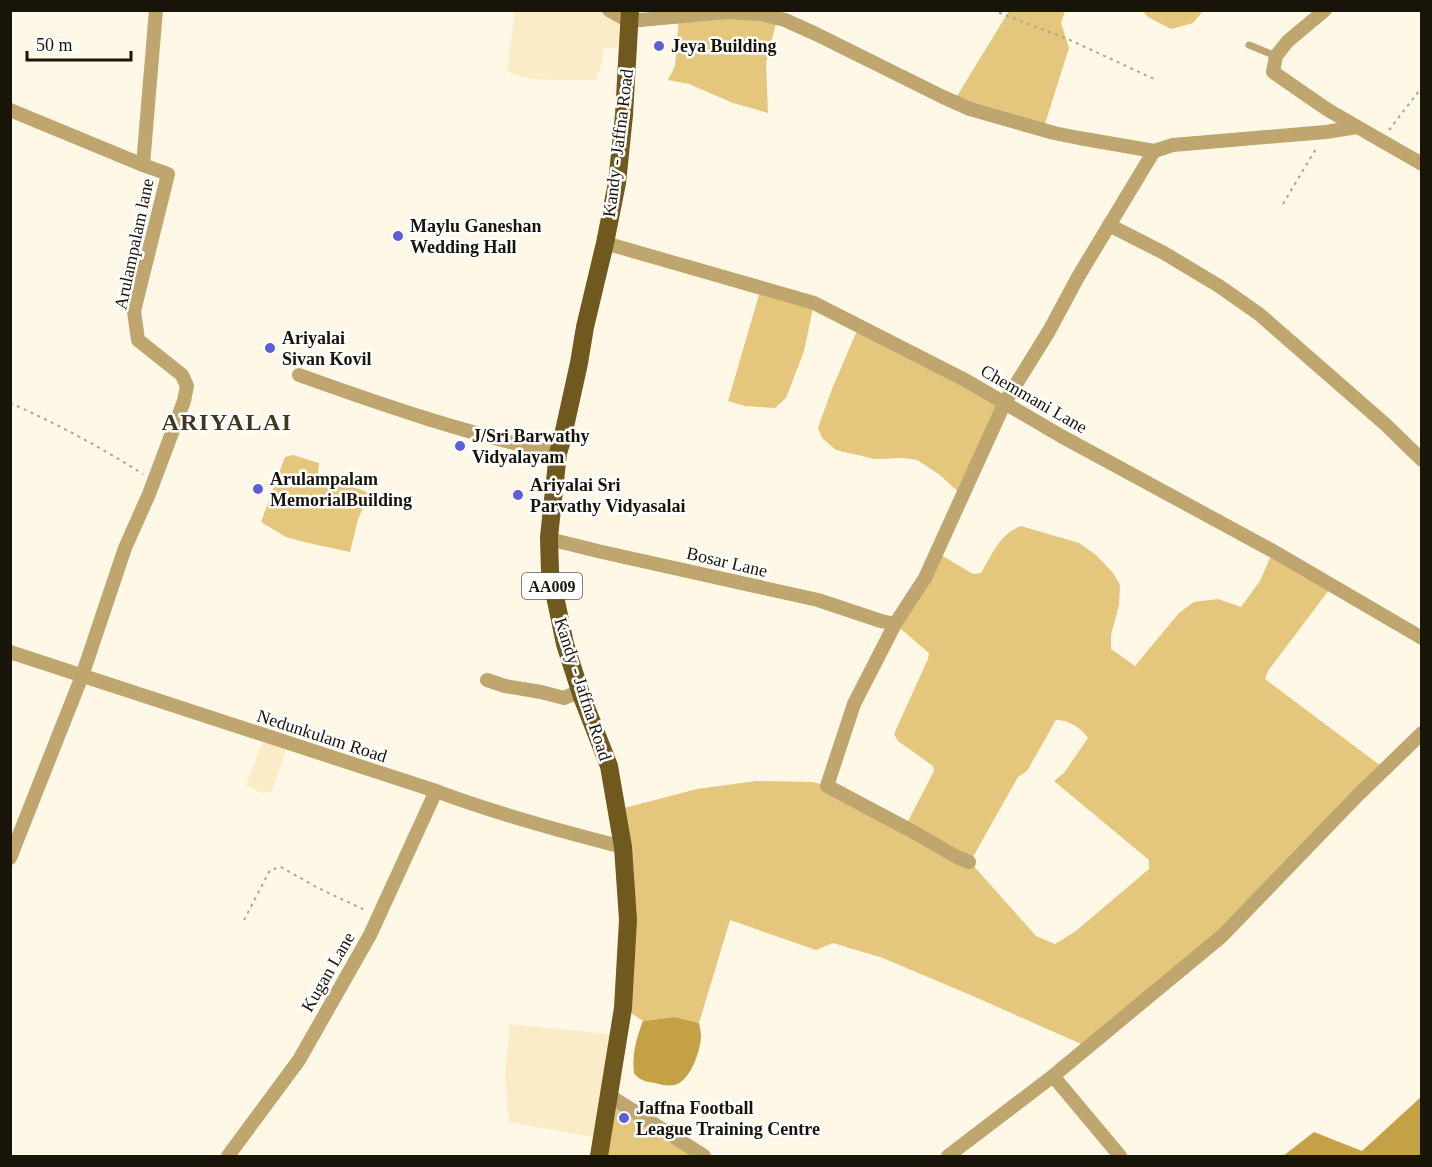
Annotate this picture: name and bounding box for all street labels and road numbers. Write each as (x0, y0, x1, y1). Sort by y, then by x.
street label: Kandy - Jaffna Road (599, 68, 637, 218)
street label: Arulampalam lane (110, 177, 158, 311)
street label: Chemmani Lane (977, 360, 1091, 438)
street label: Bosar Lane (685, 543, 769, 581)
road number: AA009 (522, 573, 582, 599)
street label: Kandy - Jaffna Road (550, 615, 616, 763)
street label: Nedunkulam Road (254, 706, 390, 766)
street label: Kugan Lane (297, 929, 359, 1015)

